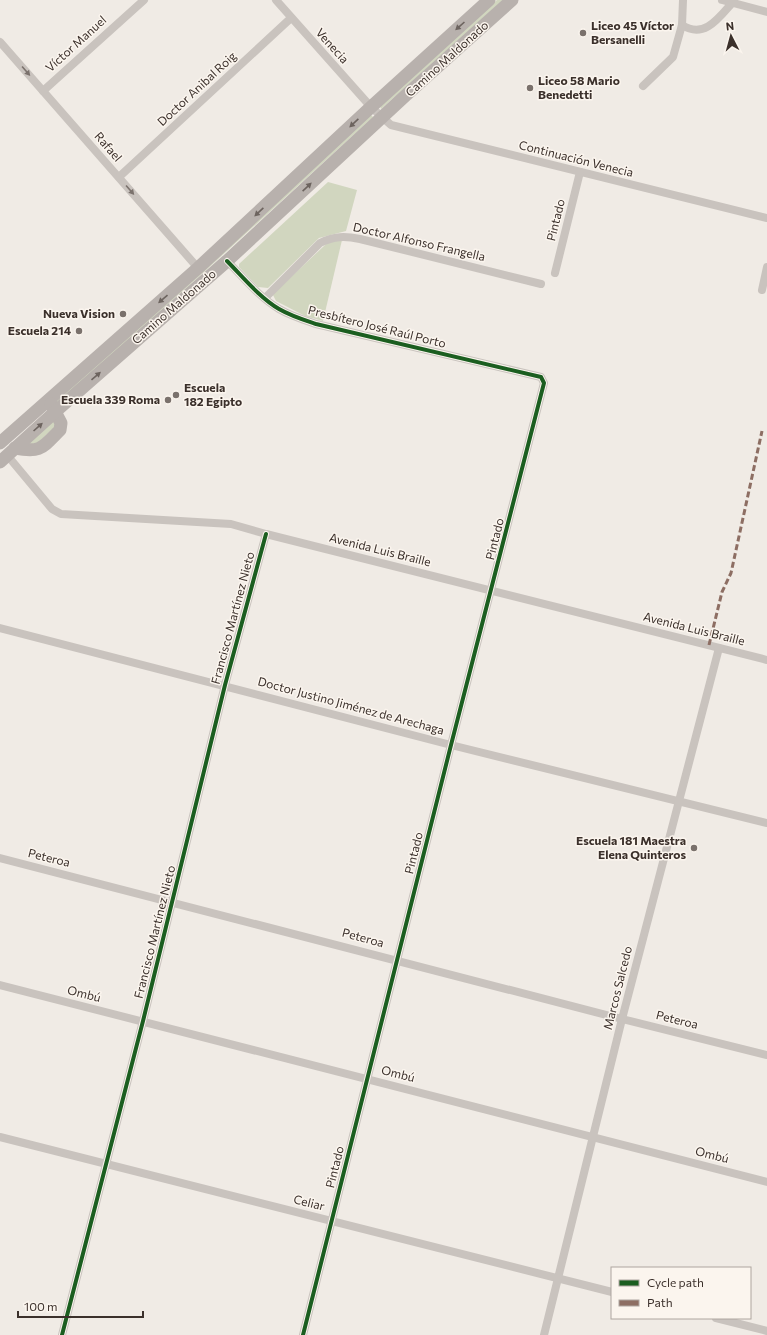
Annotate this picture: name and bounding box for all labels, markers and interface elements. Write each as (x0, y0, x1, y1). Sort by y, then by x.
street label: Víctor Manuel (42, 12, 109, 74)
north arrow (711, 16, 751, 56)
street label: Camino Maldonado (402, 17, 491, 99)
place label: Liceo 45 Víctor Bersanelli (591, 18, 674, 46)
text: N (725, 19, 735, 32)
one-way arrow (456, 21, 465, 30)
street label: Venecia (313, 25, 352, 66)
marker: Liceo 45 Víctor Bersanelli (578, 28, 588, 38)
street label: Doctor Anibal Roig (154, 48, 239, 128)
one-way arrow (21, 66, 30, 77)
place label: Liceo 58 Mario Benedetti (538, 73, 620, 101)
marker: Liceo 58 Mario Benedetti (525, 83, 535, 93)
one-way arrow (349, 118, 359, 128)
street label: Rafael (92, 129, 125, 164)
street label: Continuación Venecia (517, 137, 635, 179)
one-way arrow (302, 182, 313, 191)
one-way arrow (125, 186, 134, 195)
street label: Pintado (543, 197, 567, 242)
one-way arrow (254, 207, 264, 216)
street label: Doctor Alfonso Frangella (352, 219, 487, 263)
street label: Camino Maldonado (129, 266, 218, 346)
one-way arrow (158, 295, 168, 304)
street label: Presbítero José Raúl Porto (307, 302, 448, 351)
place label: Nueva Vision (43, 306, 115, 320)
marker: Nueva Vision (118, 309, 128, 319)
place label: Escuela 214 (8, 323, 72, 337)
marker: Escuela 214 (74, 326, 84, 336)
one-way arrow (91, 371, 101, 381)
place label: Escuela 182 Egipto (184, 380, 242, 408)
marker: Escuela 182 Egipto (171, 390, 181, 400)
place label: Escuela 339 Roma (61, 392, 160, 406)
marker: Escuela 339 Roma (163, 395, 173, 405)
one-way arrow (33, 422, 43, 432)
street label: Pintado (482, 516, 506, 561)
street label: Avenida Luis Braille (328, 530, 432, 568)
street label: Francisco Martínez Nieto (208, 550, 256, 686)
street label: Avenida Luis Braille (642, 609, 746, 647)
street label: Doctor Justino Jiménez de Arechaga (256, 673, 446, 738)
street label: Pintado (401, 830, 425, 875)
place label: Escuela 181 Maestra Elena Quinteros (576, 833, 686, 861)
marker: Escuela 181 Maestra Elena Quinteros (689, 843, 699, 853)
street label: Peteroa (27, 845, 72, 869)
street label: Francisco Martínez Nieto (131, 864, 177, 1000)
street label: Peteroa (341, 925, 386, 949)
street label: Marcos Salcedo (600, 944, 634, 1031)
street label: Ombú (66, 982, 102, 1004)
street label: Peteroa (655, 1007, 700, 1031)
street label: Ombú (380, 1062, 416, 1084)
street label: Ombú (694, 1143, 730, 1165)
street label: Pintado (322, 1144, 346, 1189)
street label: Celiar (292, 1191, 327, 1213)
legend (611, 1267, 751, 1319)
text: Cycle path (647, 1275, 704, 1289)
scale bar (18, 1293, 143, 1319)
text: Path (647, 1295, 673, 1309)
text: 100 m (24, 1299, 58, 1313)

